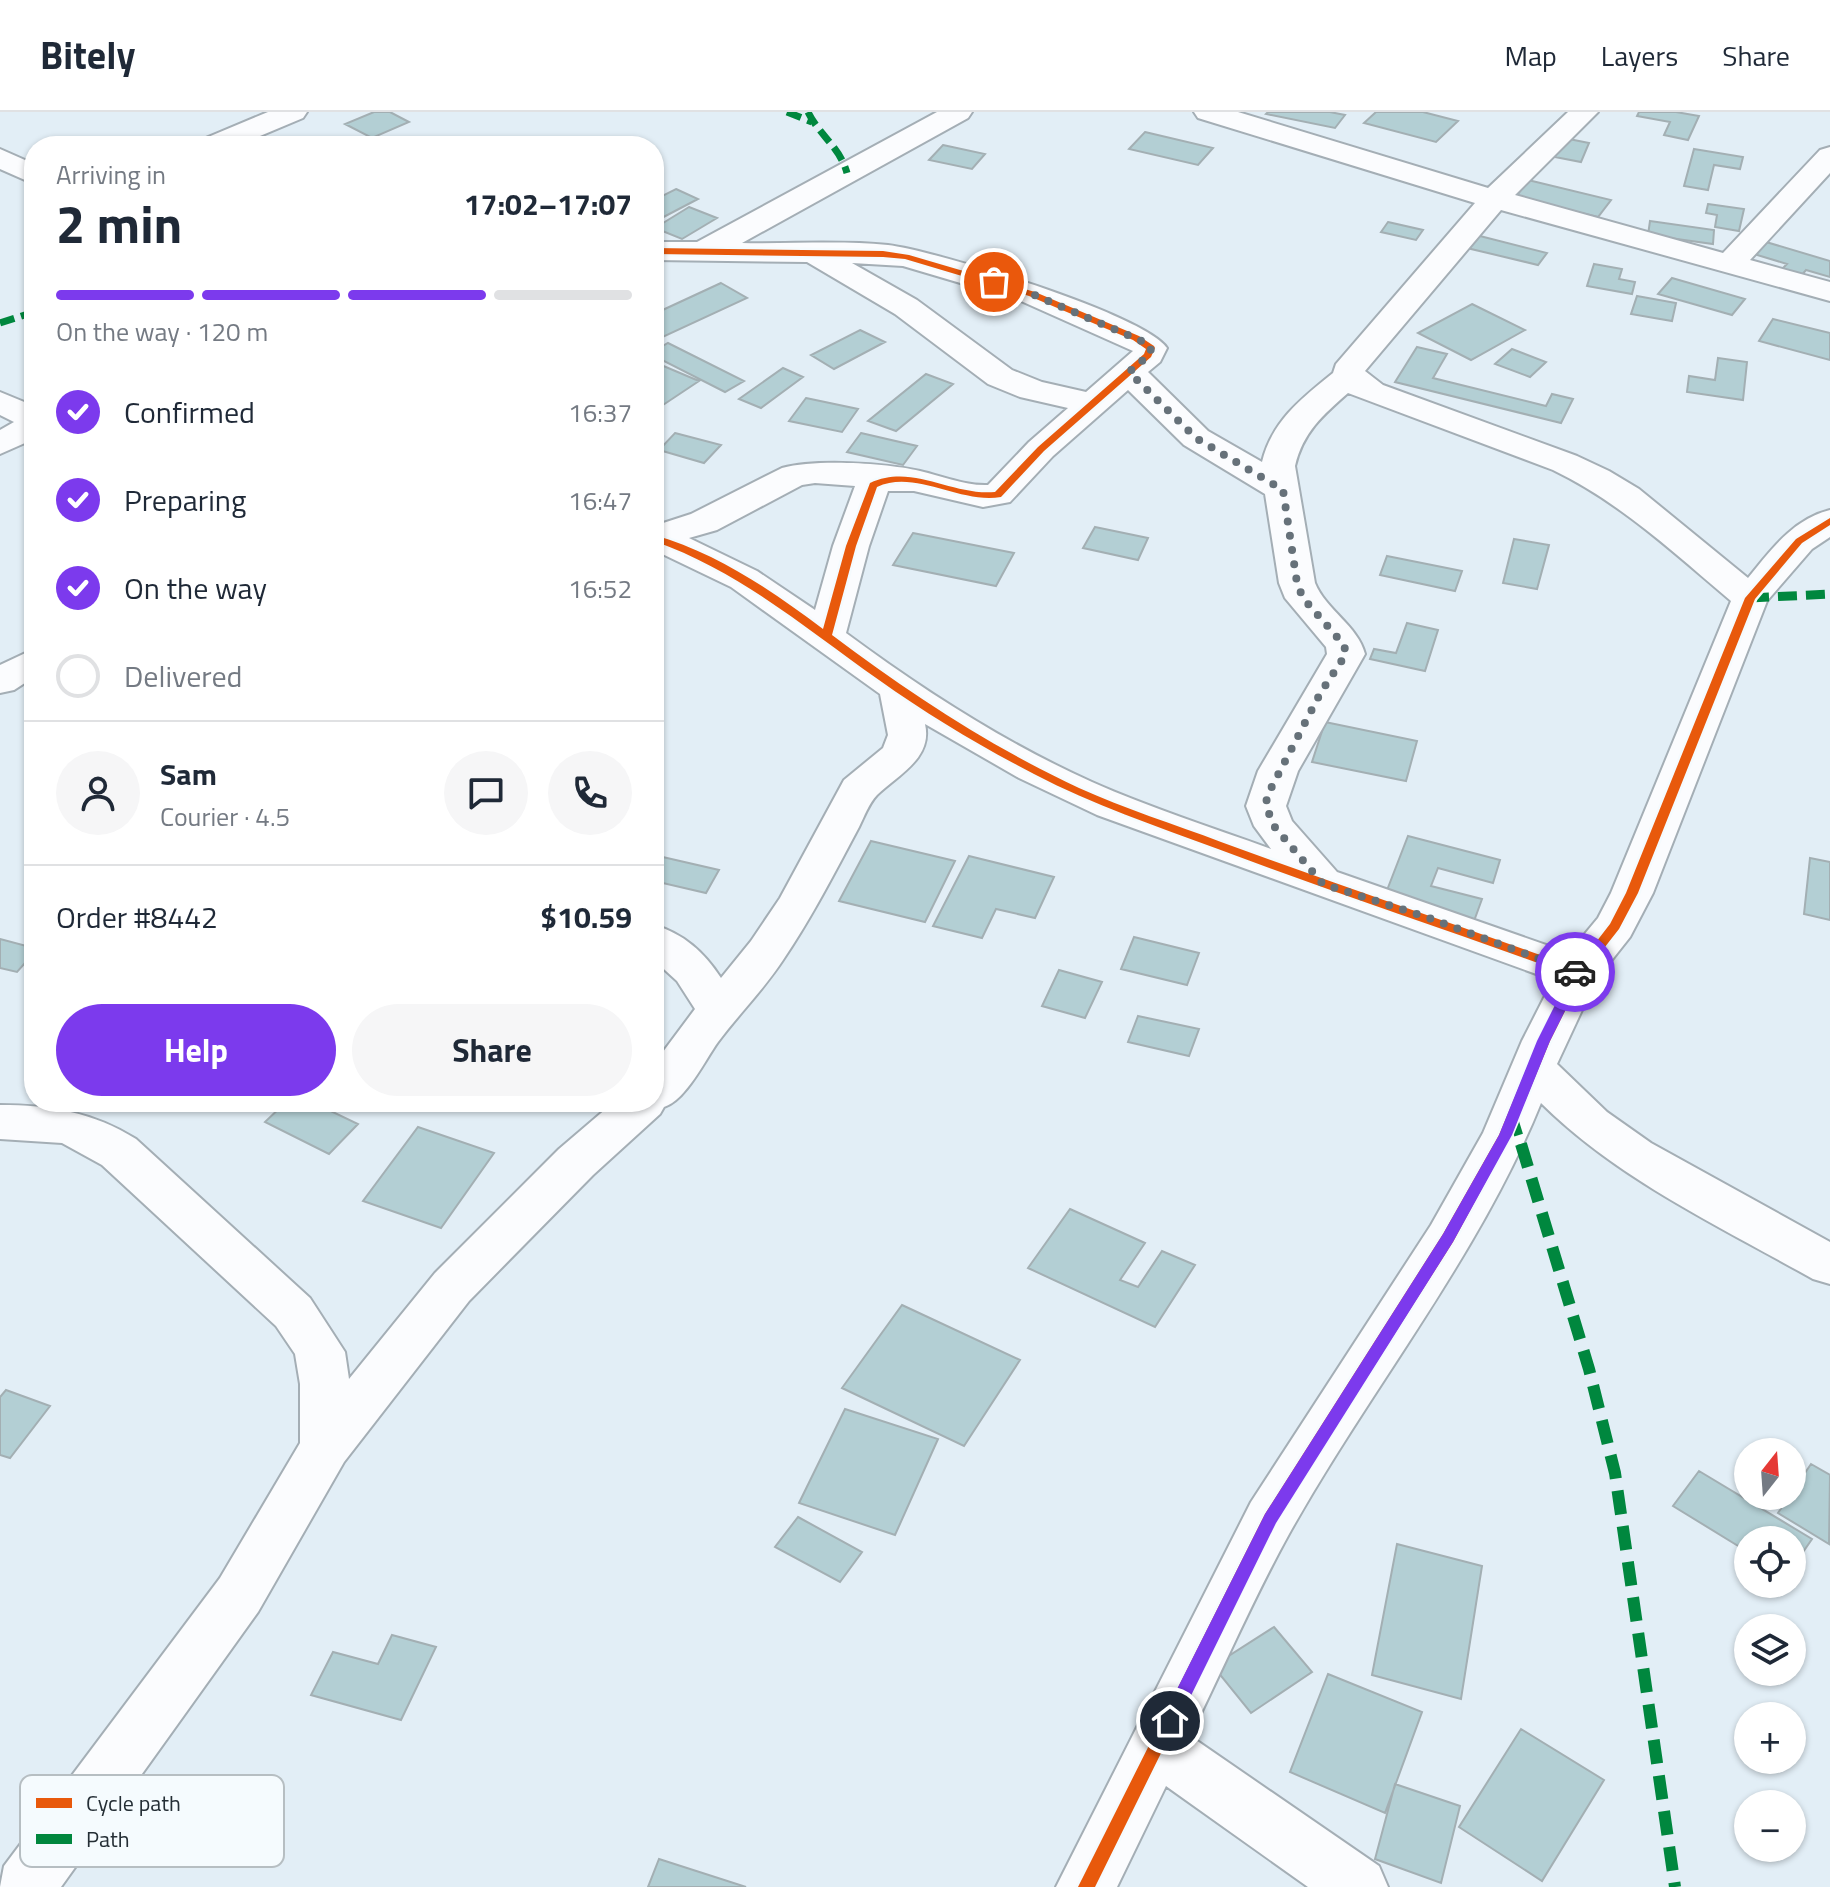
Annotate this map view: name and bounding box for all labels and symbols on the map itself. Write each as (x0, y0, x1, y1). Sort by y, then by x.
pin (960, 248, 1028, 316)
courier (1535, 932, 1615, 1012)
north arrow (1734, 1438, 1806, 1510)
pin (1136, 1687, 1204, 1755)
legend (20, 1775, 284, 1867)
text: Cycle path (86, 1786, 181, 1820)
text: Path (86, 1822, 130, 1856)

